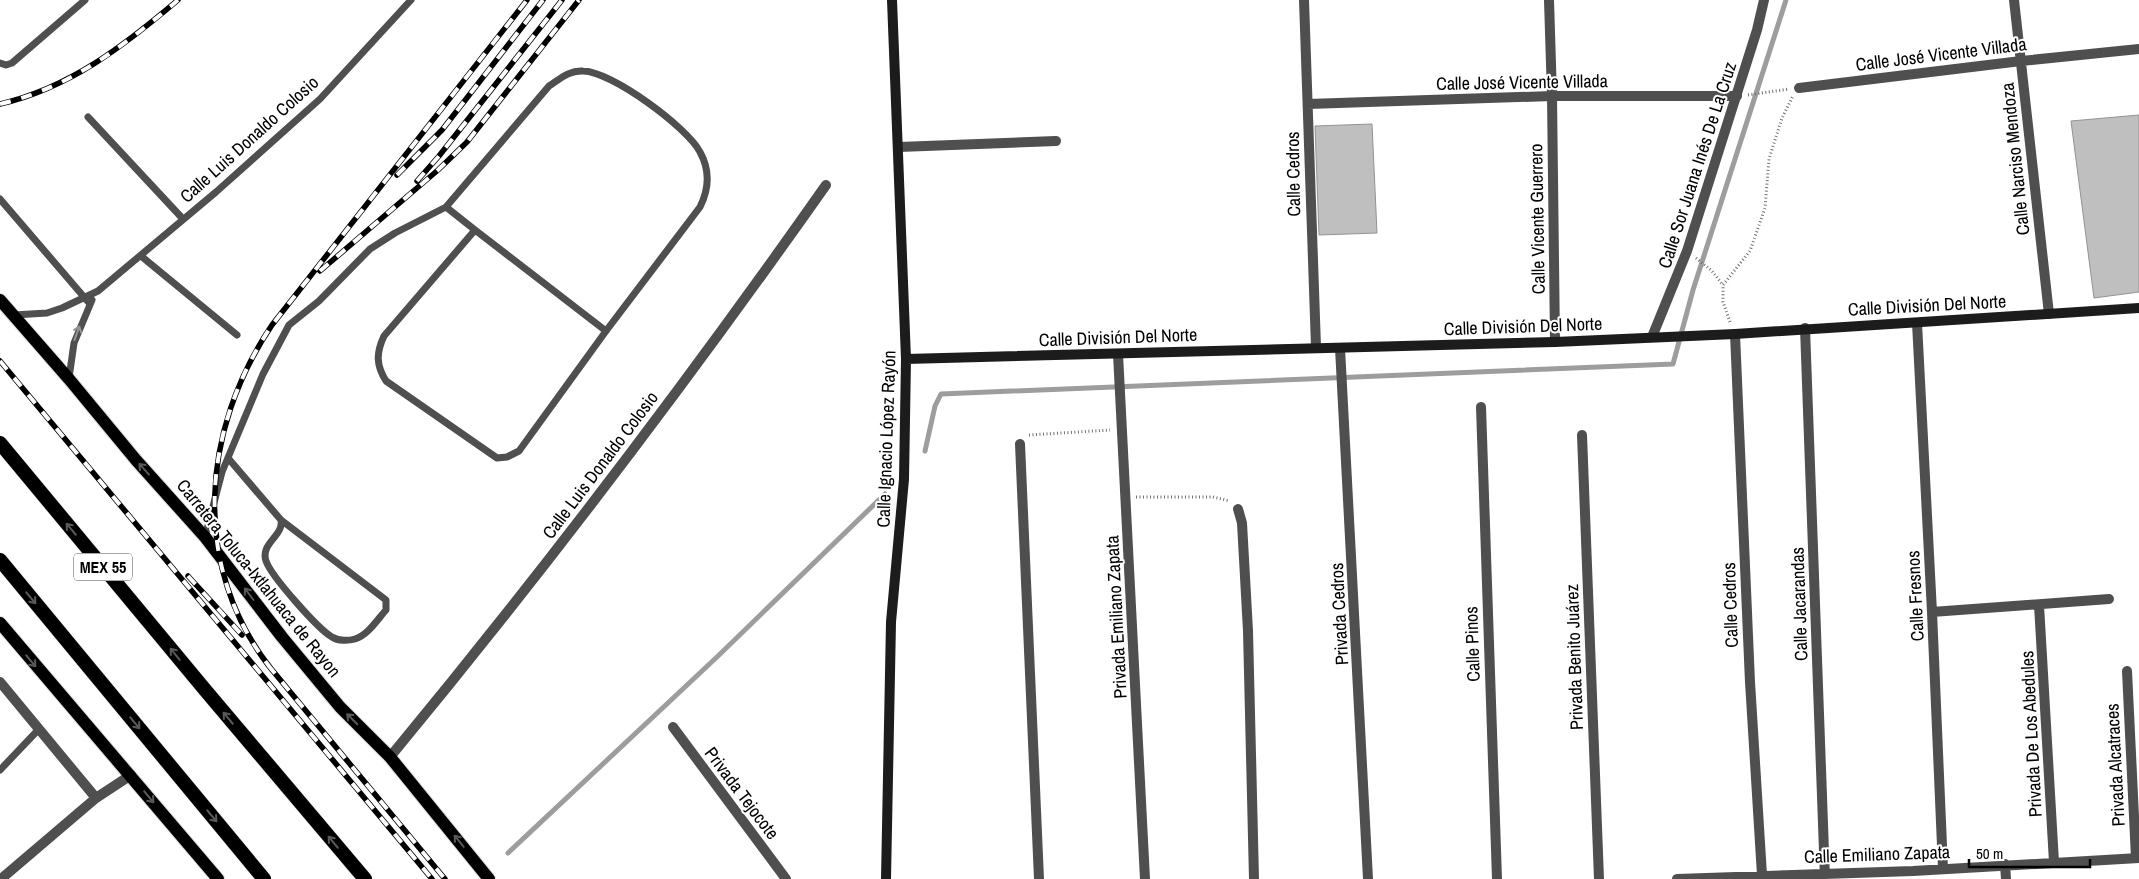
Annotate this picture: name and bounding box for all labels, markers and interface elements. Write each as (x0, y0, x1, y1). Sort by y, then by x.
street label: Calle José Vicente Villada (1854, 31, 2028, 77)
street label: Calle Sor Juana Inés De La Cruz (1652, 59, 1742, 271)
street label: Calle José Vicente Villada (1436, 68, 1608, 96)
street label: Calle Luis Donaldo Colosio (174, 70, 324, 208)
street label: Calle Narciso Mendoza (1995, 81, 2035, 237)
street label: Calle Cedros (1280, 131, 1306, 217)
street label: Calle Vicente Guerrero (1523, 143, 1551, 295)
street label: Calle División Del Norte (1847, 288, 2007, 322)
street label: Calle División Del Norte (1443, 311, 1603, 341)
street label: Calle División Del Norte (1038, 322, 1198, 352)
one-way arrow (73, 326, 82, 342)
street label: Calle Ignacio López Rayón (870, 350, 902, 528)
street label: Calle Luis Donaldo Colosio (536, 386, 664, 544)
one-way arrow (138, 463, 150, 476)
street label: Carretera Toluca-Ixtlahuaca de Rayon (171, 474, 347, 682)
one-way arrow (65, 522, 77, 535)
street label: Privada Emiliano Zapata (1099, 535, 1133, 699)
street label: Calle Jacarandas (1785, 547, 1813, 661)
street label: Calle Fresnos (1900, 550, 1930, 642)
road number: MEX 55 (74, 554, 132, 580)
street label: Privada Cedros (1324, 562, 1354, 666)
street label: Calle Cedros (1716, 562, 1744, 648)
street label: Privada Benito Juárez (1559, 584, 1589, 730)
one-way arrow (243, 588, 254, 601)
one-way arrow (26, 591, 37, 604)
street label: Calle Pinos (1458, 606, 1486, 682)
one-way arrow (169, 648, 180, 661)
street label: Privada De Los Abedules (2014, 650, 2048, 818)
one-way arrow (26, 654, 37, 667)
street label: Privada Alcatraces (2099, 703, 2131, 827)
one-way arrow (223, 712, 234, 725)
one-way arrow (346, 713, 358, 725)
one-way arrow (129, 716, 140, 729)
street label: Privada Tejocote (699, 742, 785, 844)
one-way arrow (143, 790, 155, 803)
one-way arrow (206, 809, 217, 822)
one-way arrow (453, 835, 464, 848)
one-way arrow (328, 836, 339, 849)
scale bar (1969, 836, 2090, 868)
street label: Calle Emiliano Zapata (1804, 839, 1950, 869)
text: 50 m (1976, 843, 2003, 864)

